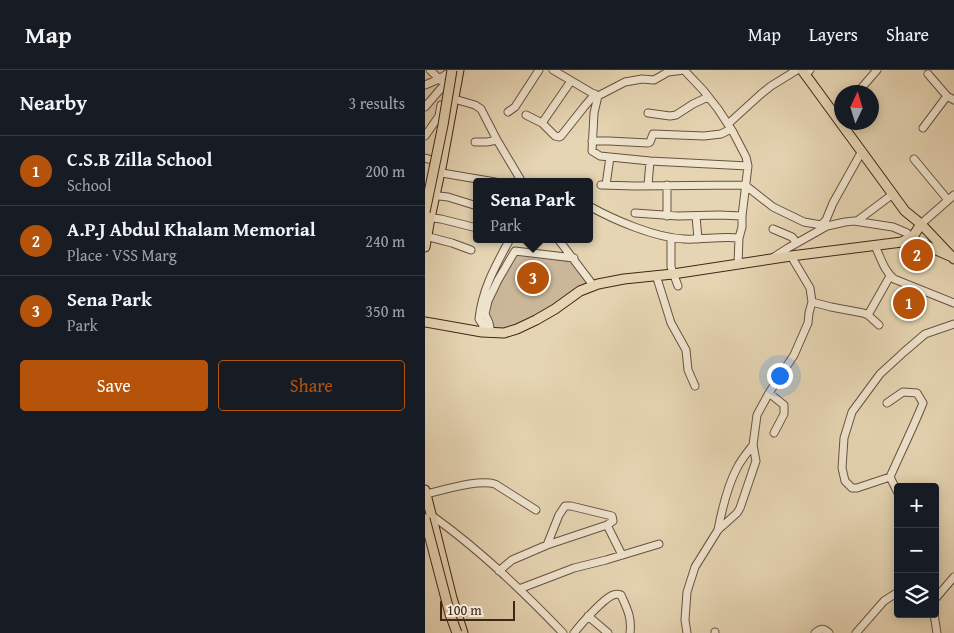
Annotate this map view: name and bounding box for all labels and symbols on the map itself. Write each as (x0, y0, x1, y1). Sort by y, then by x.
north arrow (834, 85, 879, 130)
pin: 2 (901, 236, 933, 274)
pin: 3 (517, 259, 549, 297)
pin: 1 (893, 284, 925, 322)
your location (767, 363, 793, 389)
scale bar (440, 598, 515, 621)

